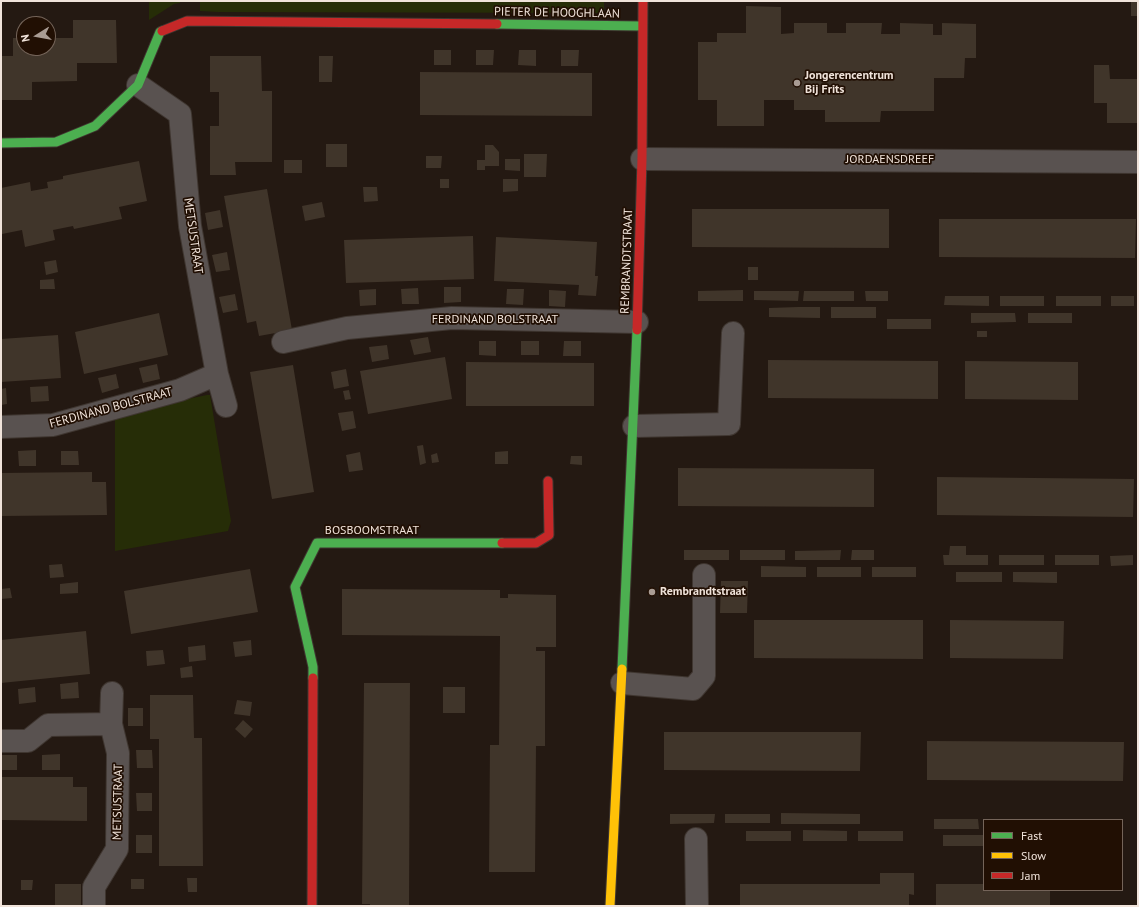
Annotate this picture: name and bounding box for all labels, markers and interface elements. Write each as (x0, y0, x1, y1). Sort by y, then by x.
street label: PIETER DE HOOGHLAAN (494, 5, 620, 21)
north arrow (16, 16, 56, 56)
text: N (18, 33, 33, 43)
place label: Jongerencentrum Bij Frits (805, 69, 894, 97)
marker: Jongerencentrum Bij Frits (792, 78, 802, 88)
street label: JORDAENSDREEF (846, 153, 934, 167)
street label: METSUSTRAAT (181, 197, 205, 275)
street label: REMBRANDTSTRAAT (618, 208, 636, 314)
street label: FERDINAND BOLSTRAAT (432, 313, 558, 327)
street label: FERDINAND BOLSTRAAT (48, 385, 174, 431)
street label: BOSBOOMSTRAAT (325, 524, 419, 538)
place label: Rembrandtstraat (660, 585, 746, 599)
marker: Rembrandtstraat (647, 587, 657, 597)
street label: METSUSTRAAT (110, 764, 126, 840)
legend (983, 819, 1123, 891)
text: Fast (1021, 828, 1042, 843)
text: Slow (1021, 848, 1046, 863)
text: Jam (1021, 868, 1040, 883)

